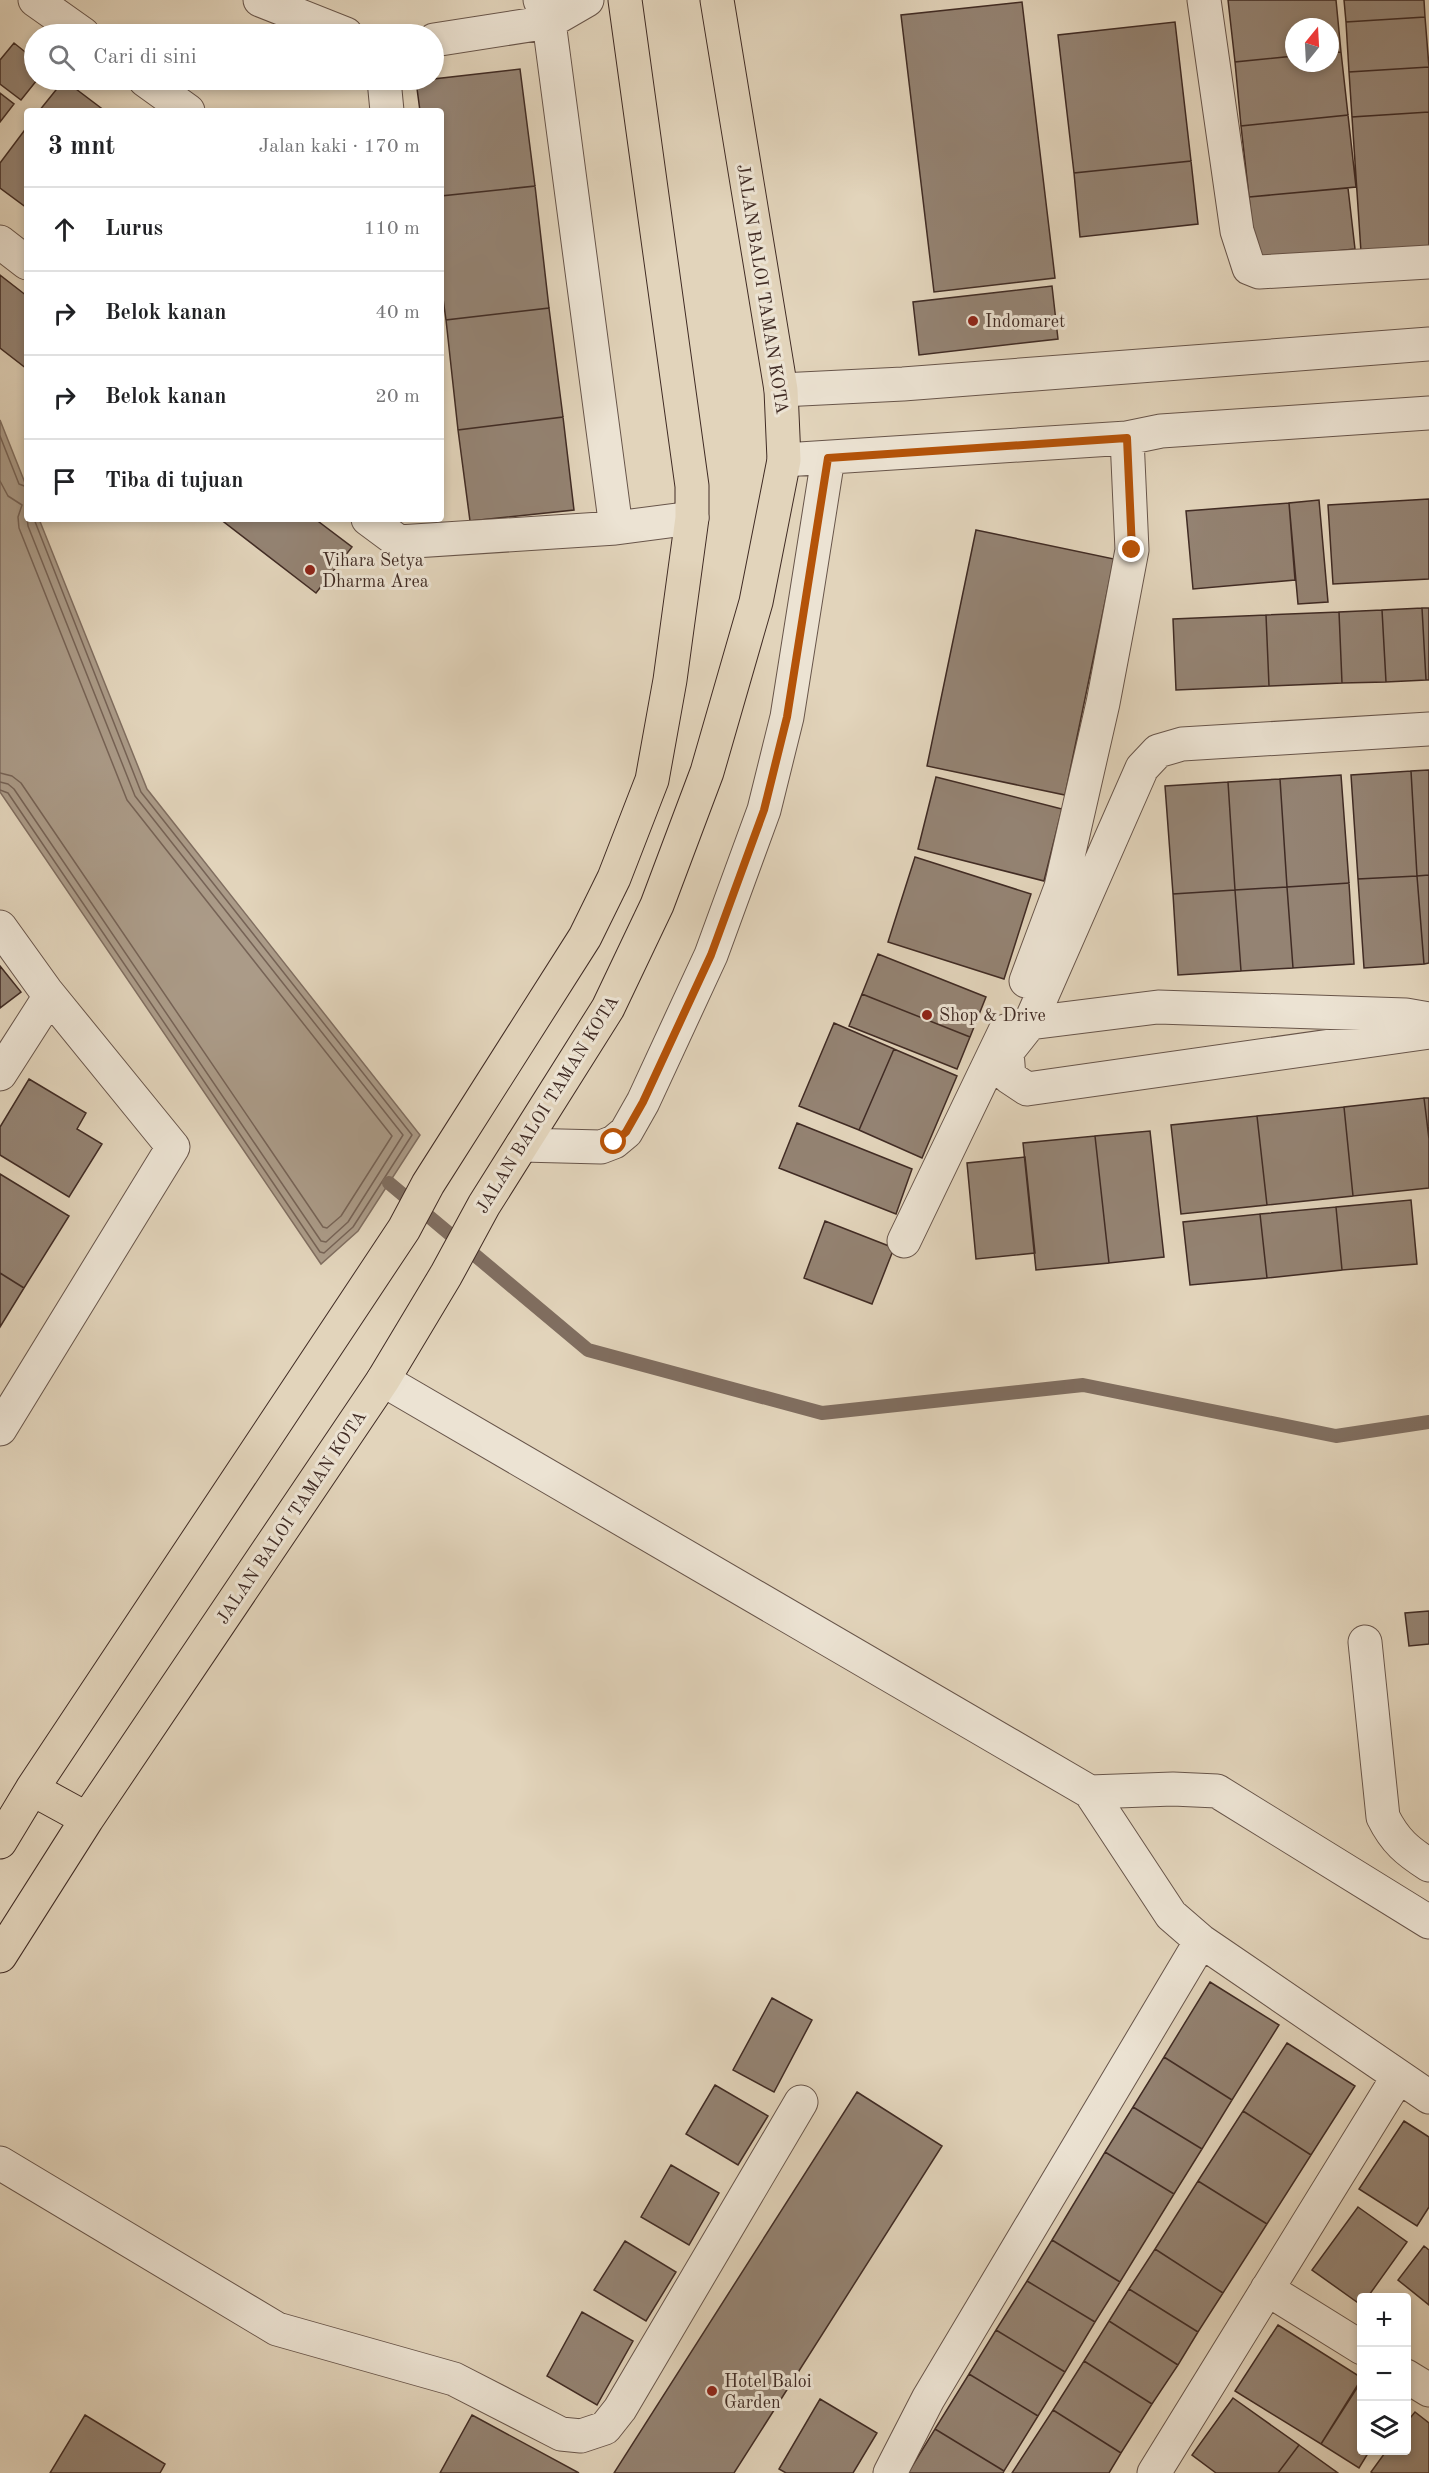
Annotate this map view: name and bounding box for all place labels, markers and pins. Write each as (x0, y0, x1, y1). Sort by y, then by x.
place label: Indomaret (985, 313, 1065, 331)
marker: Indomaret (966, 314, 980, 328)
place label: Vihara Setya Dharma Area (322, 552, 429, 591)
marker: Vihara Setya Dharma Area (303, 563, 317, 577)
place label: Shop & Drive (939, 1007, 1046, 1025)
marker: Shop & Drive (920, 1008, 934, 1022)
place label: Hotel Baloi Garden (724, 2373, 812, 2412)
marker: Hotel Baloi Garden (705, 2384, 719, 2398)

